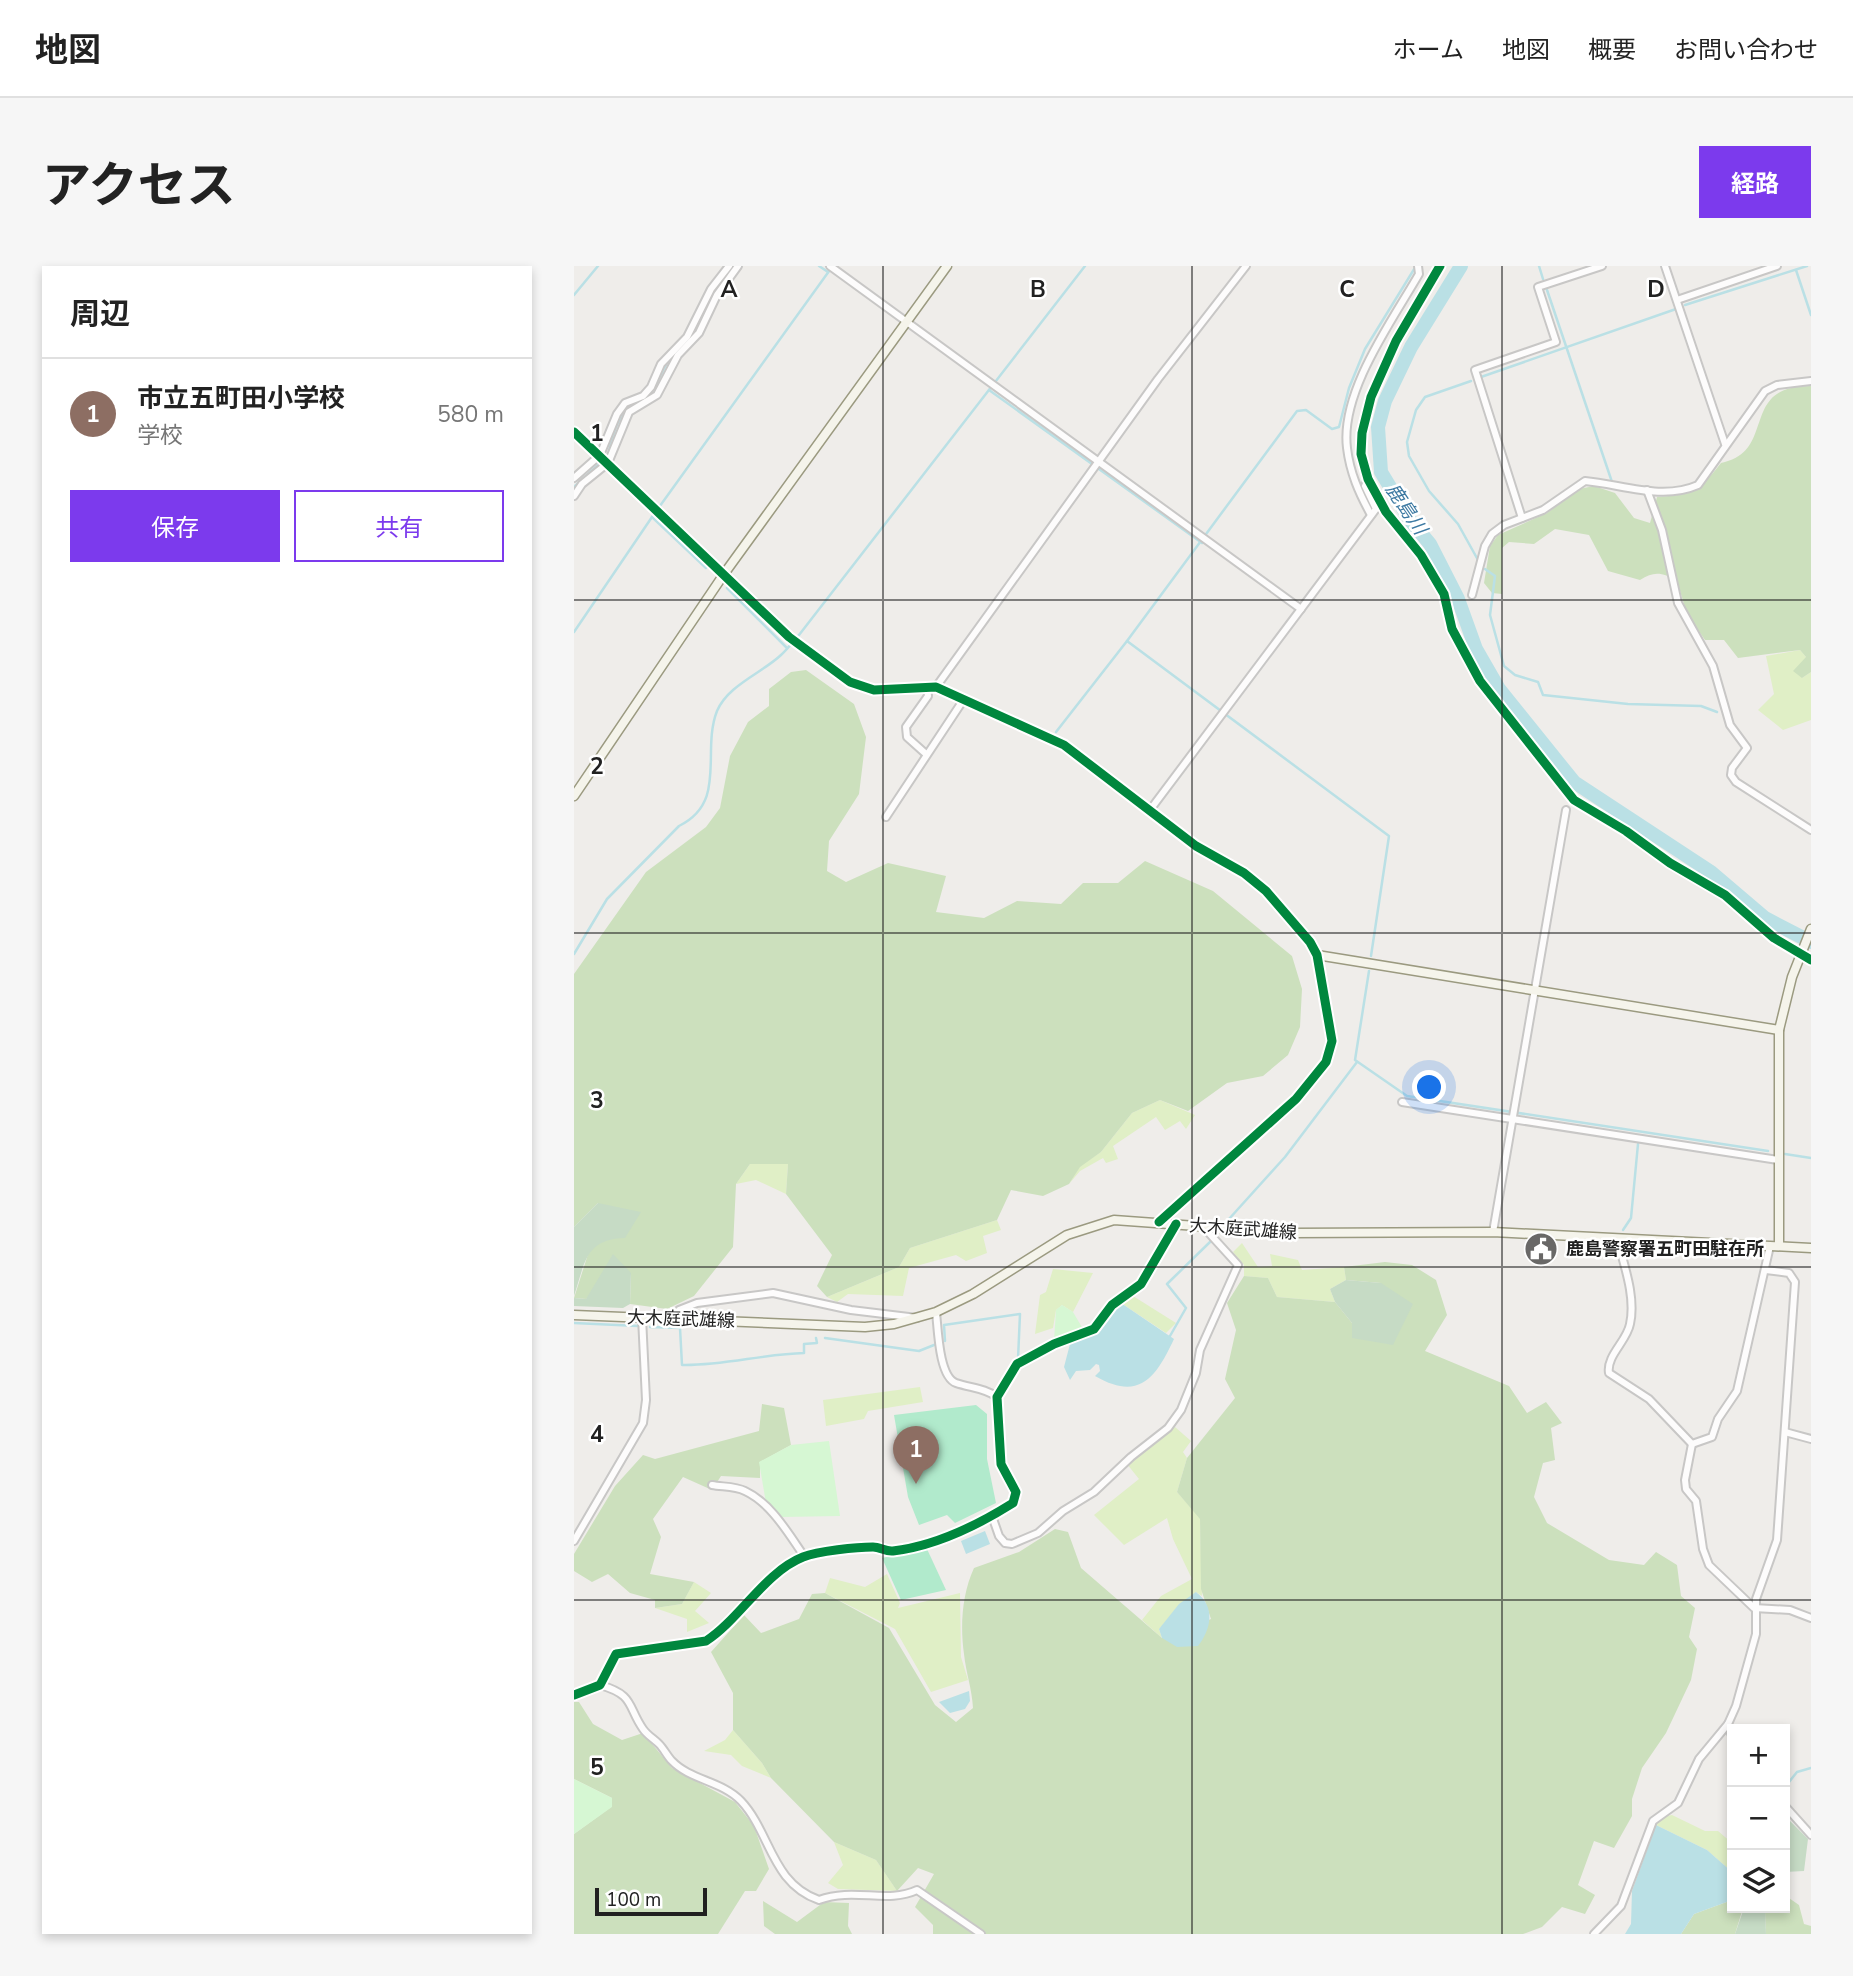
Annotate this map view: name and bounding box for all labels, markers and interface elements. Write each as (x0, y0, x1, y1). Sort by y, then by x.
text: 地図 (35, 28, 101, 73)
text: ホーム (1393, 34, 1464, 66)
text: 地図 (1502, 34, 1550, 66)
text: 概要 (1588, 34, 1636, 66)
text: お問い合わせ (1674, 34, 1818, 66)
button: 経路 (1699, 146, 1811, 218)
text: アクセス (42, 152, 236, 219)
text: A (720, 274, 738, 305)
text: B (1030, 274, 1046, 305)
text: C (1339, 274, 1355, 305)
text: D (1647, 274, 1665, 305)
text: 周辺 (70, 294, 130, 335)
text: 市立五町田小学校 (137, 381, 345, 416)
text: 1 (86, 399, 100, 430)
text: 580 m (437, 399, 504, 430)
text: 1 (590, 418, 604, 449)
text: 学校 (137, 420, 183, 451)
water label: 鹿島川 (1379, 478, 1434, 542)
button: 保存 (70, 490, 280, 562)
button: 共有 (294, 490, 504, 562)
text: 2 (590, 751, 604, 782)
your location (1412, 1070, 1446, 1104)
text: 3 (590, 1085, 604, 1116)
street label: 大木庭武雄線 (1188, 1213, 1298, 1245)
public building icon: 鹿島警察署五町田駐在所 (1522, 1230, 1560, 1268)
place label: 鹿島警察署五町田駐在所 (1566, 1237, 1764, 1261)
street label: 大木庭武雄線 (627, 1305, 735, 1333)
text: 4 (590, 1419, 604, 1450)
pin: 1 (893, 1426, 939, 1484)
map controls (1727, 1724, 1790, 1913)
button: + (1727, 1724, 1790, 1787)
text: 5 (590, 1752, 604, 1783)
button: − (1727, 1787, 1790, 1850)
button: layers (1727, 1850, 1790, 1913)
scale bar (595, 1885, 707, 1917)
text: 100 m (606, 1887, 661, 1913)

